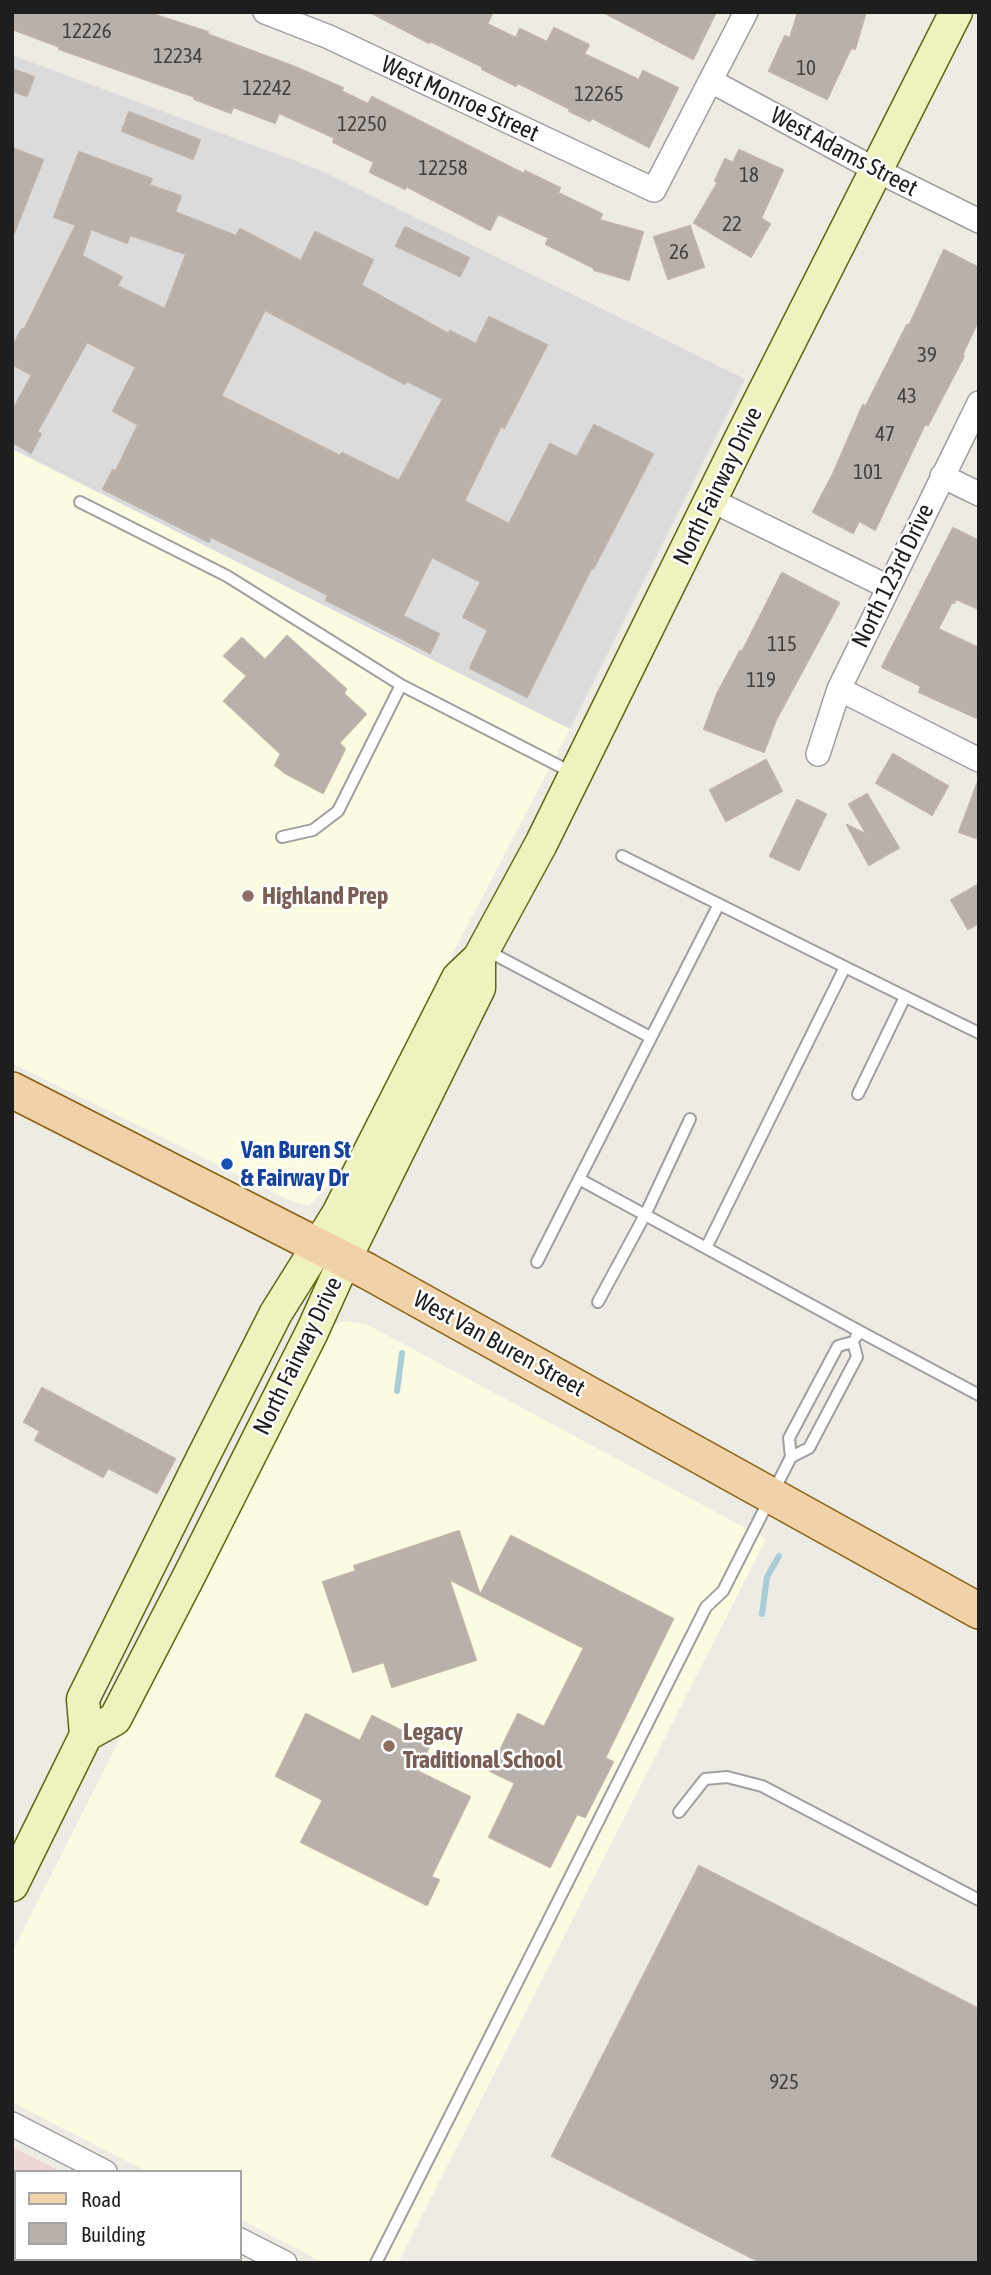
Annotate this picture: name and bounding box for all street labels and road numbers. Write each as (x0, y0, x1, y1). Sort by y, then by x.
street label: West Monroe Street (377, 50, 543, 148)
street label: West Adams Street (766, 101, 922, 203)
street label: North Fairway Drive (667, 402, 769, 570)
street label: North 123rd Drive (846, 499, 940, 653)
street label: North Fairway Drive (247, 1272, 349, 1440)
street label: West Van Buren Street (408, 1285, 590, 1403)

